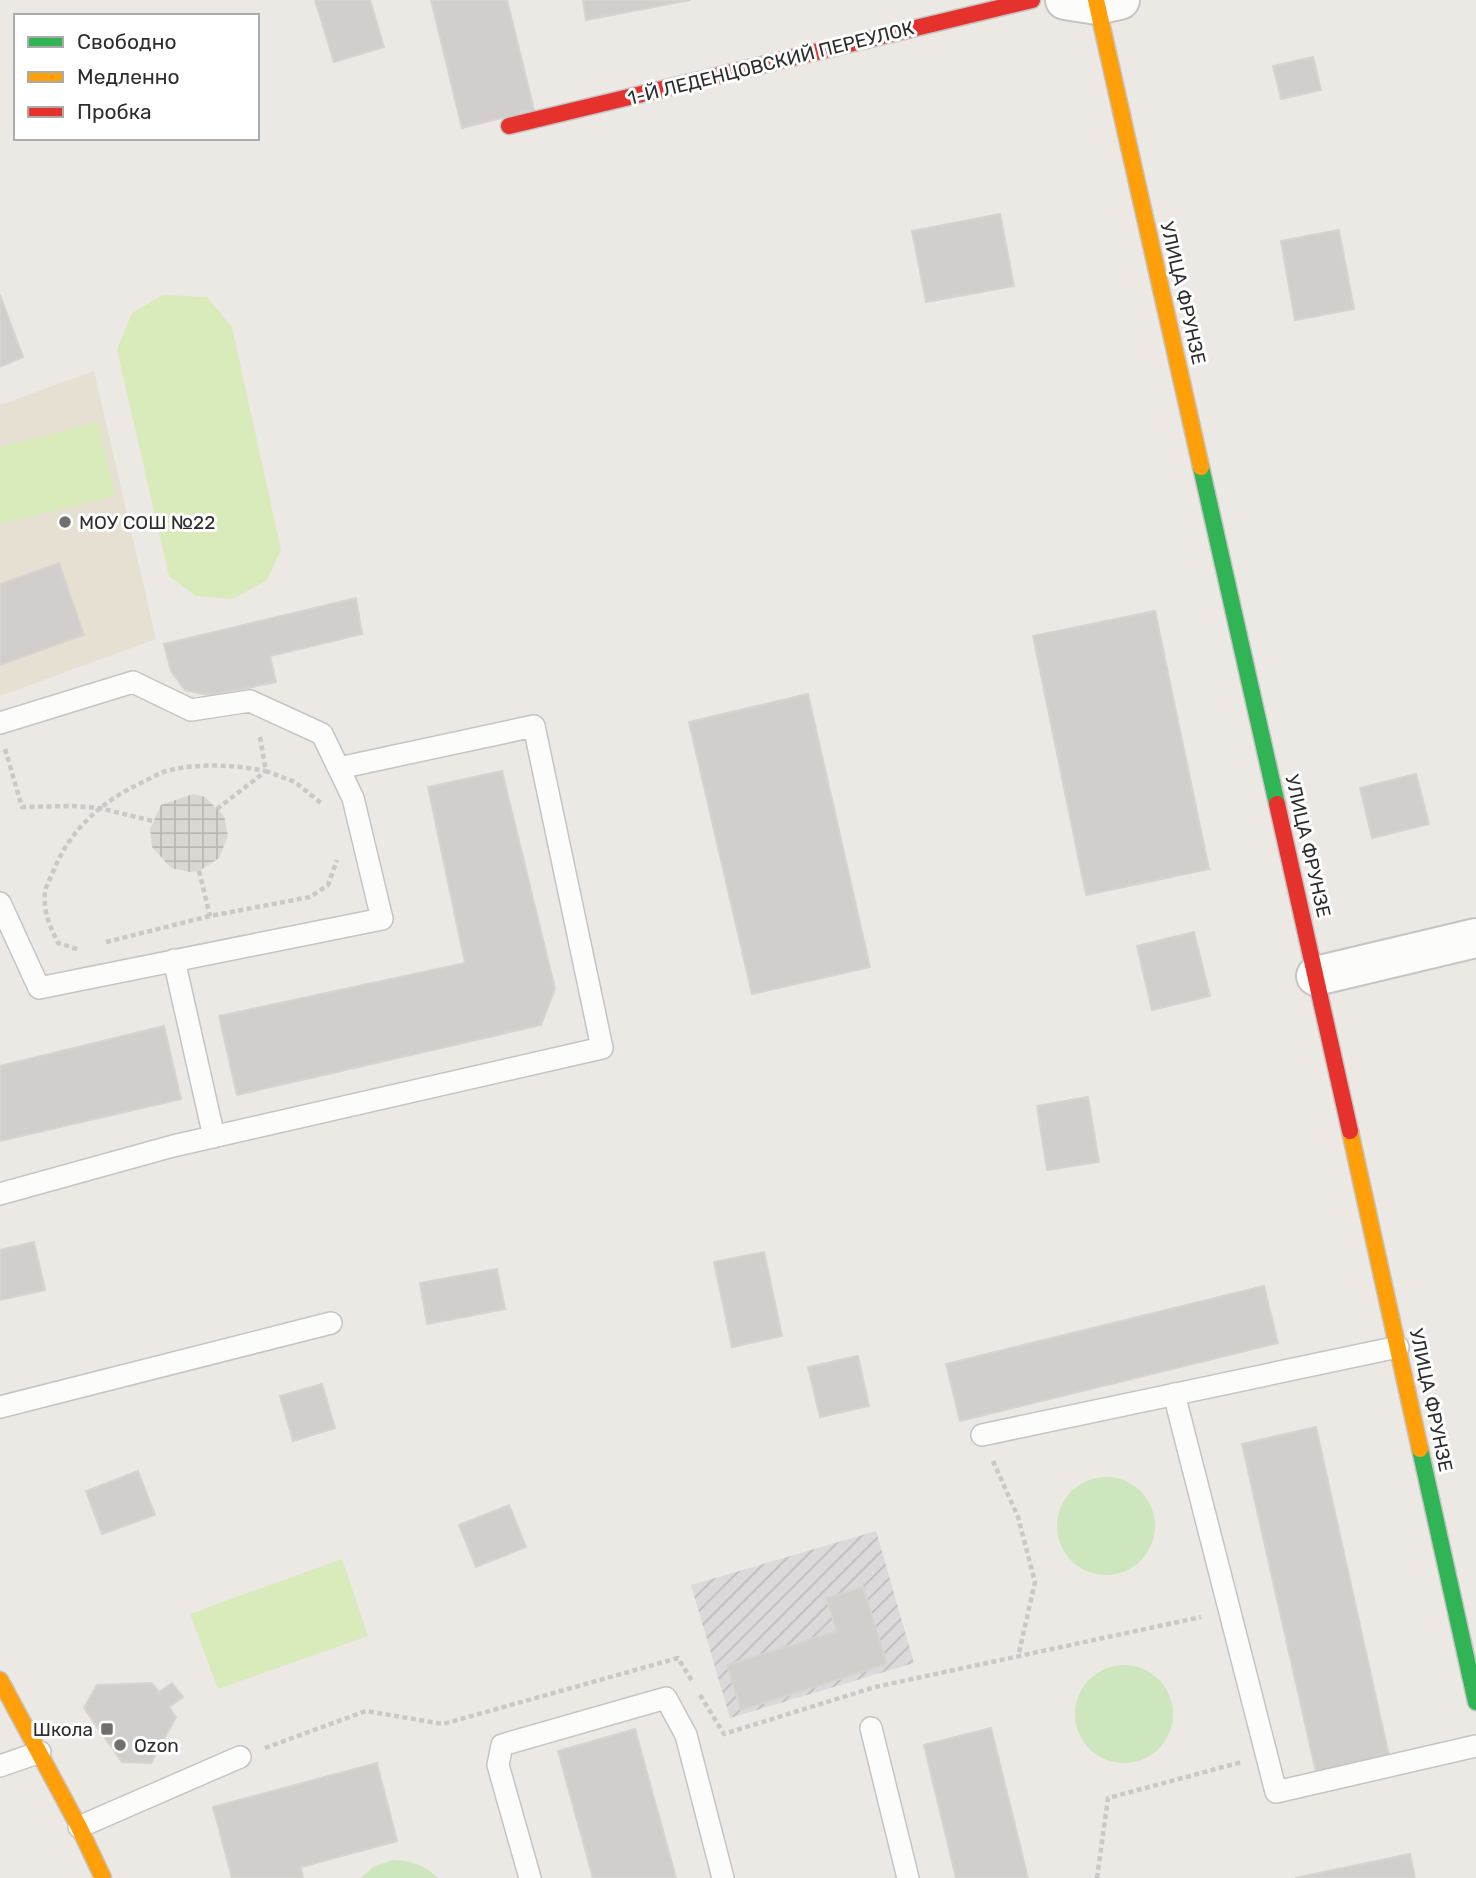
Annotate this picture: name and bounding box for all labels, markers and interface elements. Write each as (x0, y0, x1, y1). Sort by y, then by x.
legend (14, 14, 259, 140)
street label: 1-Й ЛЕДЕНЦОВСКИЙ ПЕРЕУЛОК (625, 16, 917, 110)
text: Свободно (77, 29, 177, 54)
text: Медленно (77, 64, 180, 89)
text: Пробка (77, 99, 152, 124)
street label: УЛИЦА ФРУНЗЕ (1155, 219, 1211, 367)
place label: МОУ СОШ №22 (79, 511, 215, 534)
marker: МОУ СОШ №22 (57, 514, 73, 530)
street label: УЛИЦА ФРУНЗЕ (1280, 772, 1336, 920)
street label: УЛИЦА ФРУНЗЕ (1405, 1326, 1457, 1474)
place label: Школа (33, 1718, 93, 1741)
marker: Школа (99, 1721, 115, 1737)
place label: Ozon (134, 1734, 179, 1757)
marker: Ozon (112, 1737, 128, 1753)

